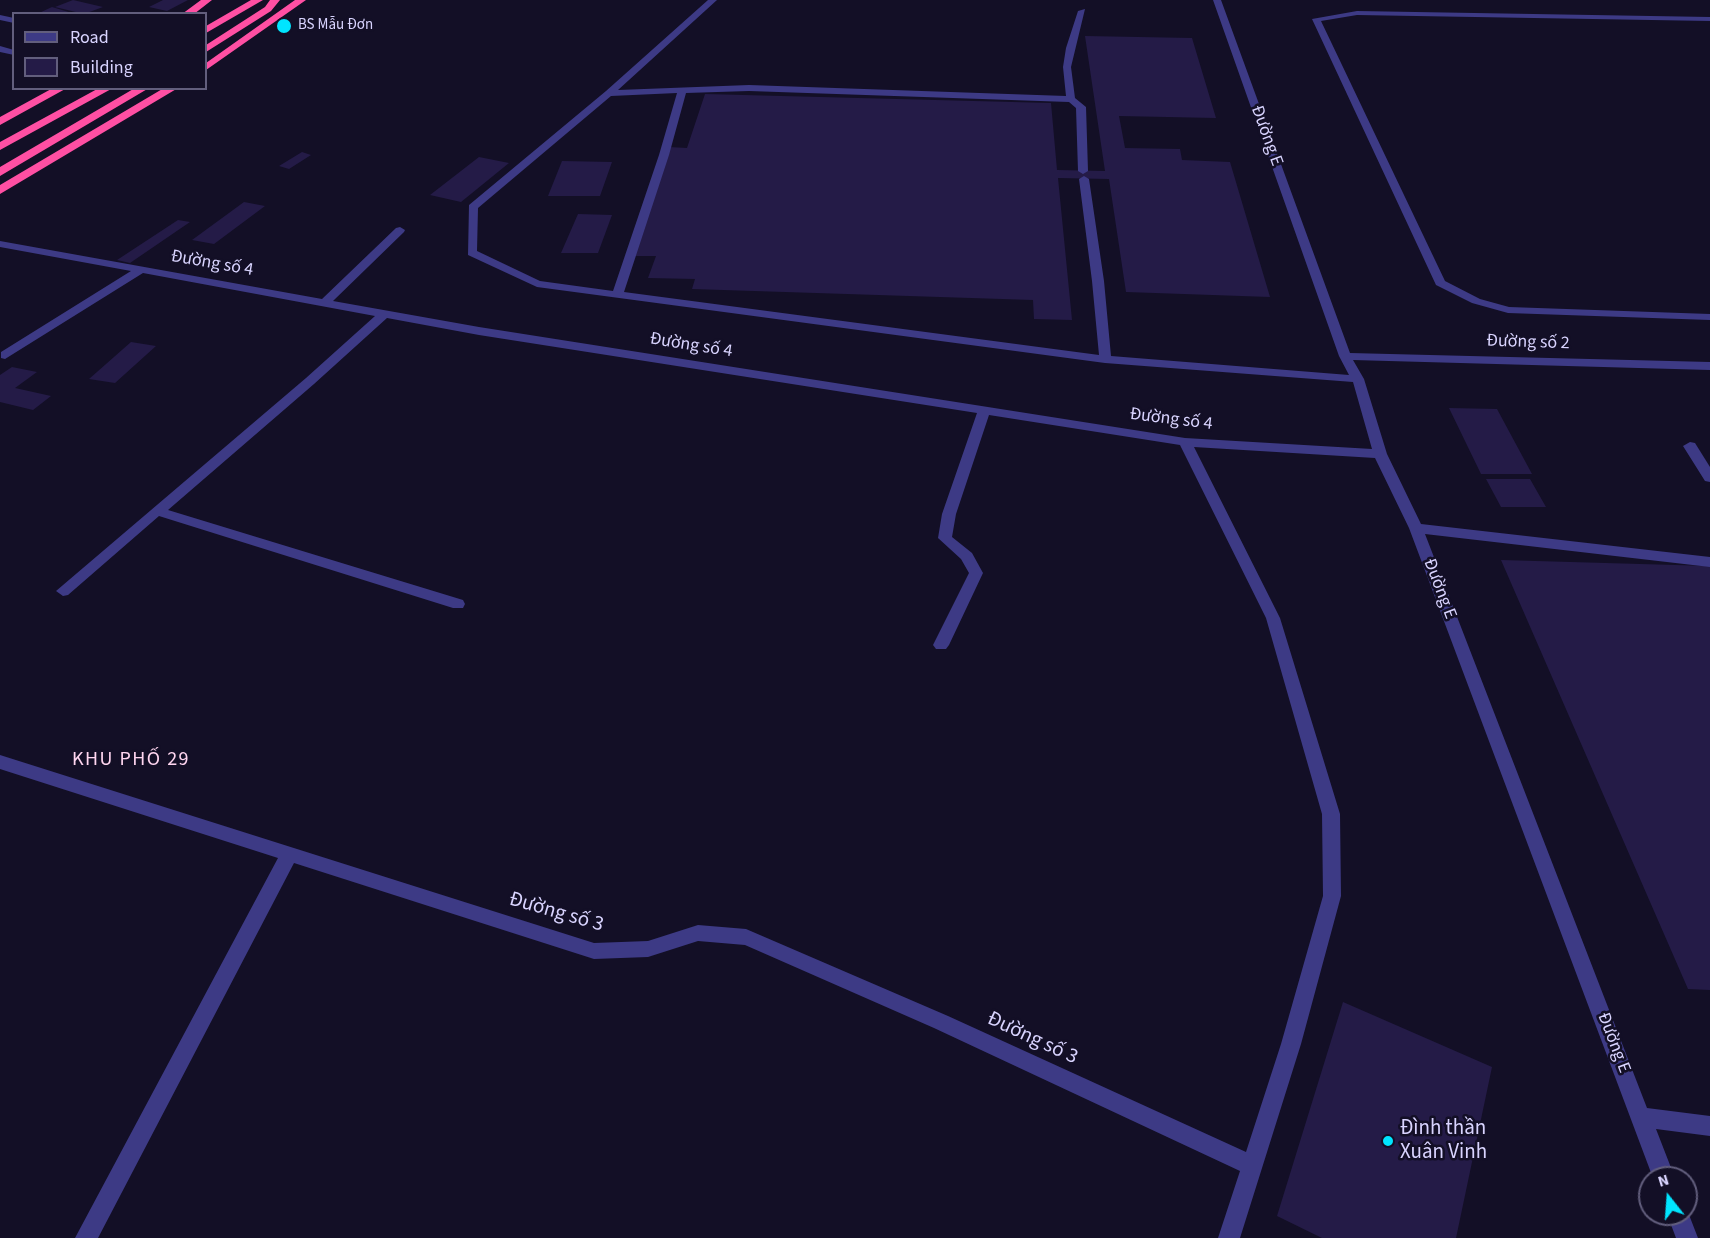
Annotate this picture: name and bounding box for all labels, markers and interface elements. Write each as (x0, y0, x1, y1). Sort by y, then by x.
legend (12, 12, 207, 90)
marker: BS Mẫu Đơn (275, 17, 293, 35)
place label: BS Mẫu Đơn (298, 17, 373, 35)
text: Road (70, 25, 109, 50)
text: Building (70, 55, 133, 80)
street label: Đường E (1245, 103, 1287, 169)
street label: Đường số 4 (169, 246, 255, 282)
street label: Đường số 4 (648, 329, 734, 363)
street label: Đường số 2 (1486, 331, 1570, 355)
street label: Đường số 4 (1128, 404, 1214, 436)
street label: Đường E (1418, 556, 1460, 622)
district label: KHU PHỐ 29 (72, 749, 190, 773)
street label: Đường số 3 (506, 887, 606, 939)
street label: Đường số 3 (983, 1007, 1081, 1071)
street label: Đường E (1592, 1010, 1634, 1076)
place label: Đình thần Xuân Vinh (1400, 1116, 1487, 1166)
marker: Đình thần Xuân Vinh (1381, 1134, 1395, 1148)
north arrow (1638, 1166, 1698, 1226)
text: N (1655, 1169, 1672, 1193)

